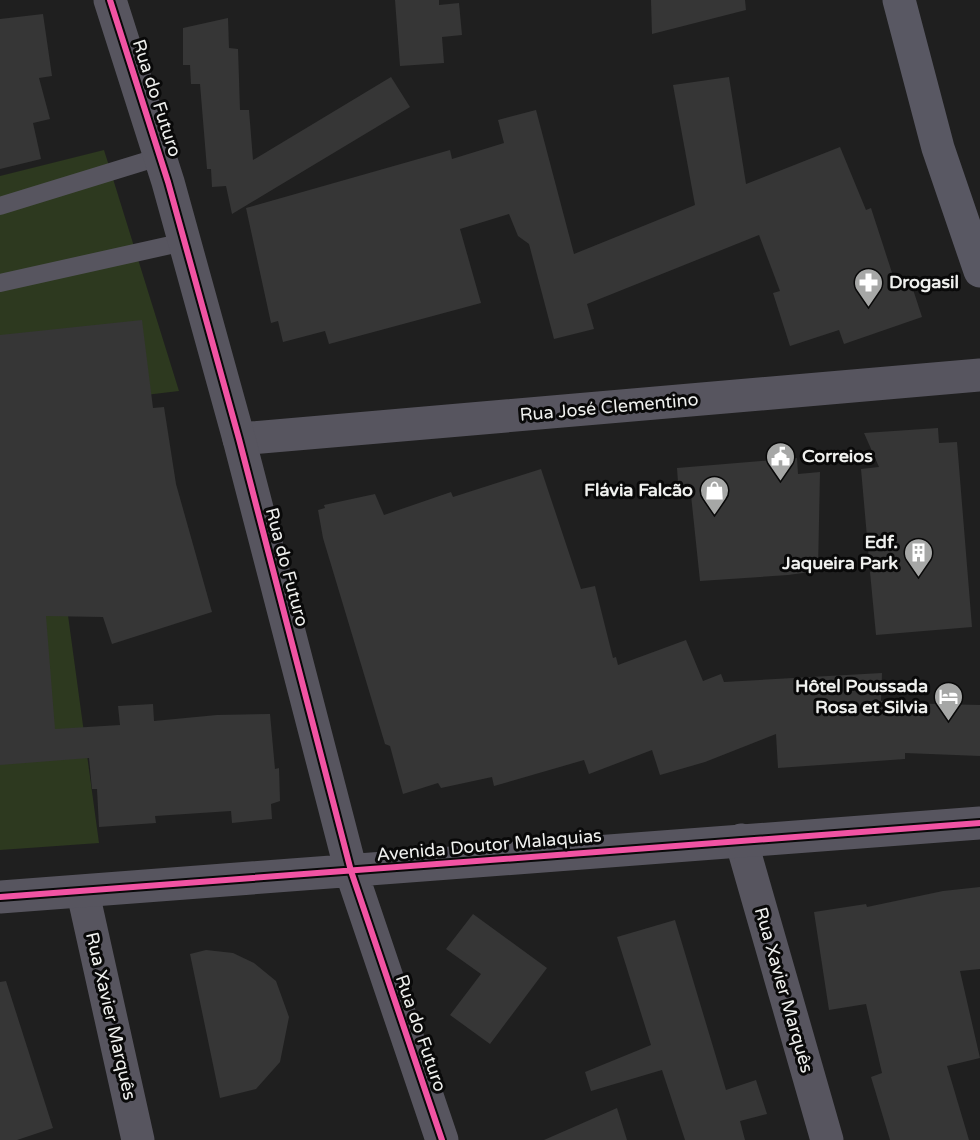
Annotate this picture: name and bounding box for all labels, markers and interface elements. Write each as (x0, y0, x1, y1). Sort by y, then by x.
street label: Rua do Futuro (128, 36, 186, 160)
pharmacy icon: Drogasil (852, 266, 884, 308)
place label: Drogasil (889, 271, 959, 293)
street label: Rua José Clementino (519, 388, 699, 426)
public building icon: Correios (765, 440, 797, 482)
place label: Correios (802, 445, 873, 467)
shop icon: Flávia Falcão (698, 474, 730, 516)
place label: Flávia Falcão (584, 479, 693, 501)
street label: Rua do Futuro (261, 505, 313, 629)
place label: Edf. Jaqueira Park (781, 531, 898, 574)
building icon: Edf. Jaqueira Park (903, 536, 935, 578)
place label: Hôtel Poussada Rosa et Silvia (795, 675, 928, 718)
hotel icon: Hôtel Poussada Rosa et Silvia (933, 680, 965, 722)
street label: Avenida Doutor Malaquias (375, 824, 603, 866)
street label: Rua Xavier Marquês (750, 905, 818, 1075)
street label: Rua Xavier Marquês (81, 930, 141, 1102)
street label: Rua do Futuro (391, 972, 451, 1094)

